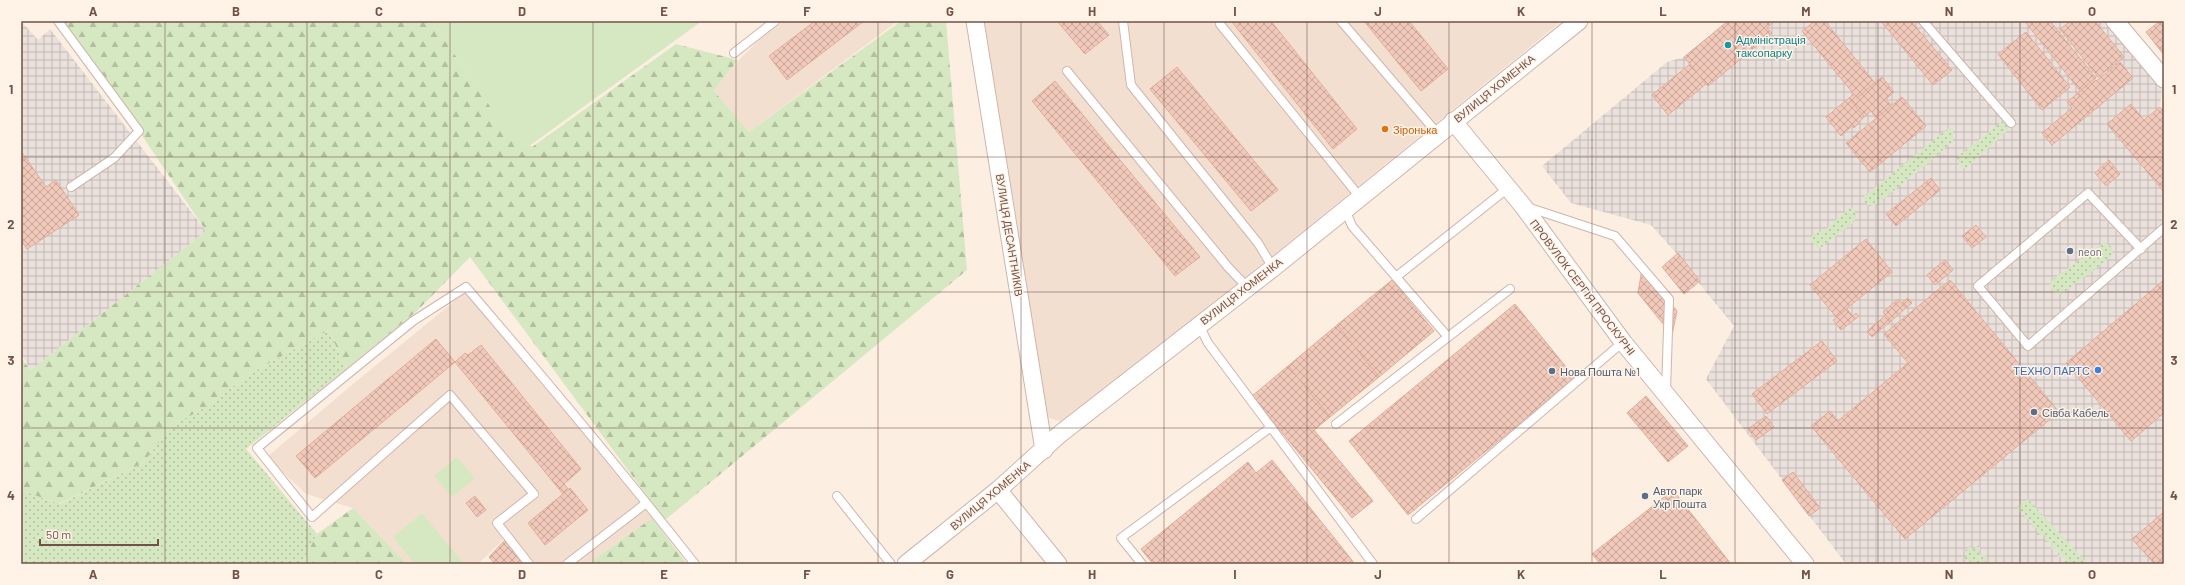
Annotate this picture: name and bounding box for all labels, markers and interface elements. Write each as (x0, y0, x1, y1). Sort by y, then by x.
text: A (89, 3, 98, 19)
text: B (232, 3, 240, 19)
text: C (375, 3, 383, 19)
text: D (518, 3, 526, 19)
text: E (660, 3, 668, 19)
text: F (803, 3, 811, 19)
text: G (946, 3, 954, 19)
text: H (1088, 3, 1096, 19)
text: I (1233, 3, 1237, 19)
text: J (1374, 3, 1382, 19)
text: K (1517, 3, 1525, 19)
text: L (1659, 3, 1667, 19)
text: M (1801, 3, 1811, 19)
text: N (1945, 3, 1953, 19)
text: O (2088, 3, 2096, 19)
place label: Адміністрація таксопарку (1736, 33, 1806, 59)
marker: Адміністрація таксопарку (1723, 40, 1733, 50)
street label: ВУЛИЦЯ ХОМЕНКА (1451, 51, 1538, 125)
text: 1 (9, 81, 13, 97)
text: 1 (2172, 81, 2176, 97)
place label: Зіронька (1393, 123, 1438, 136)
marker: Зіронька (1380, 124, 1390, 134)
street label: ВУЛИЦЯ ДЕСАНТНИКІВ (994, 173, 1026, 297)
text: 2 (7, 216, 15, 232)
text: 2 (2170, 216, 2178, 232)
street label: ПРОВУЛОК СЕРГІЯ ПРОСКУРНІ (1528, 217, 1638, 357)
place label: neon (2078, 245, 2102, 258)
marker: neon (2065, 246, 2075, 256)
street label: ВУЛИЦЯ ХОМЕНКА (1197, 254, 1285, 327)
text: 3 (7, 352, 15, 368)
text: 3 (2170, 352, 2178, 368)
place label: ТЕХНО ПАРТС (2013, 364, 2090, 377)
place label: Нова Пошта №1 (1560, 365, 1640, 378)
marker: ТЕХНО ПАРТС (2093, 365, 2103, 375)
marker: Нова Пошта №1 (1547, 366, 1557, 376)
place label: Сівба Кабель (2042, 406, 2109, 419)
marker: Сівба Кабель (2029, 407, 2039, 417)
street label: ВУЛИЦЯ ХОМЕНКА (947, 457, 1033, 532)
place label: Авто парк Укр Пошта (1653, 484, 1707, 510)
text: 4 (7, 487, 15, 503)
text: 4 (2170, 487, 2178, 503)
marker: Авто парк Укр Пошта (1640, 491, 1650, 501)
scale bar (40, 521, 158, 547)
text: 50 m (46, 527, 71, 541)
text: A (89, 566, 98, 582)
text: B (232, 566, 240, 582)
text: C (375, 566, 383, 582)
text: D (518, 566, 526, 582)
text: E (660, 566, 668, 582)
text: F (803, 566, 811, 582)
text: G (946, 566, 954, 582)
text: H (1088, 566, 1096, 582)
text: I (1233, 566, 1237, 582)
text: J (1374, 566, 1382, 582)
text: K (1517, 566, 1525, 582)
text: L (1659, 566, 1667, 582)
text: M (1801, 566, 1811, 582)
text: N (1945, 566, 1953, 582)
text: O (2088, 566, 2096, 582)

